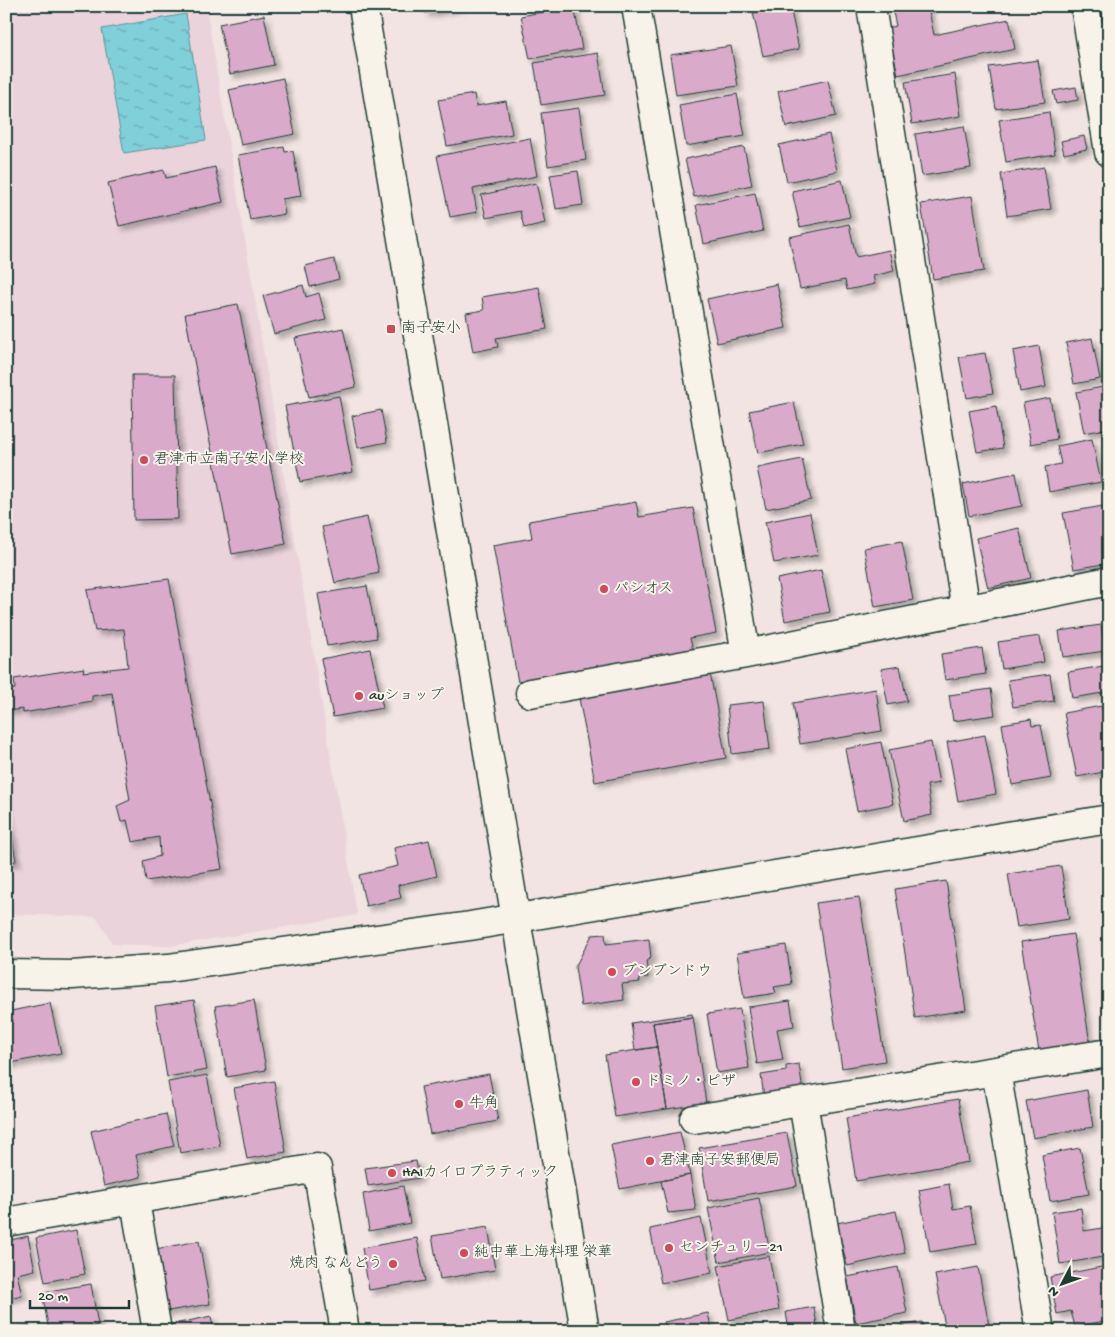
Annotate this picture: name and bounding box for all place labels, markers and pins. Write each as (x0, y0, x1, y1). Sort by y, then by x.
place label: 南子安小 (401, 319, 461, 338)
marker: 南子安小 (385, 323, 397, 335)
place label: 君津市立南子安小学校 (154, 450, 304, 469)
marker: 君津市立南子安小学校 (138, 454, 150, 466)
place label: パシオス (614, 580, 673, 598)
marker: パシオス (598, 583, 610, 595)
place label: auショップ (369, 687, 444, 705)
marker: auショップ (353, 690, 365, 702)
place label: ブンブンドウ (622, 963, 712, 981)
marker: ブンブンドウ (606, 966, 618, 978)
place label: ドミノ・ピザ (646, 1073, 736, 1091)
marker: ドミノ・ピザ (630, 1076, 642, 1088)
place label: 牛角 (469, 1094, 499, 1113)
marker: 牛角 (453, 1098, 465, 1110)
place label: 君津南子安郵便局 (660, 1151, 780, 1170)
marker: 君津南子安郵便局 (644, 1155, 656, 1167)
place label: HAIカイロプラティック (402, 1164, 558, 1182)
marker: HAIカイロプラティック (386, 1167, 398, 1179)
place label: センチュリー21 (679, 1239, 783, 1257)
marker: センチュリー21 (663, 1242, 675, 1254)
place label: 純中華上海料理 栄華 (474, 1243, 613, 1262)
marker: 純中華上海料理 栄華 (458, 1247, 470, 1259)
place label: 焼肉 なんどう (289, 1255, 383, 1273)
marker: 焼肉 なんどう (387, 1258, 399, 1270)

